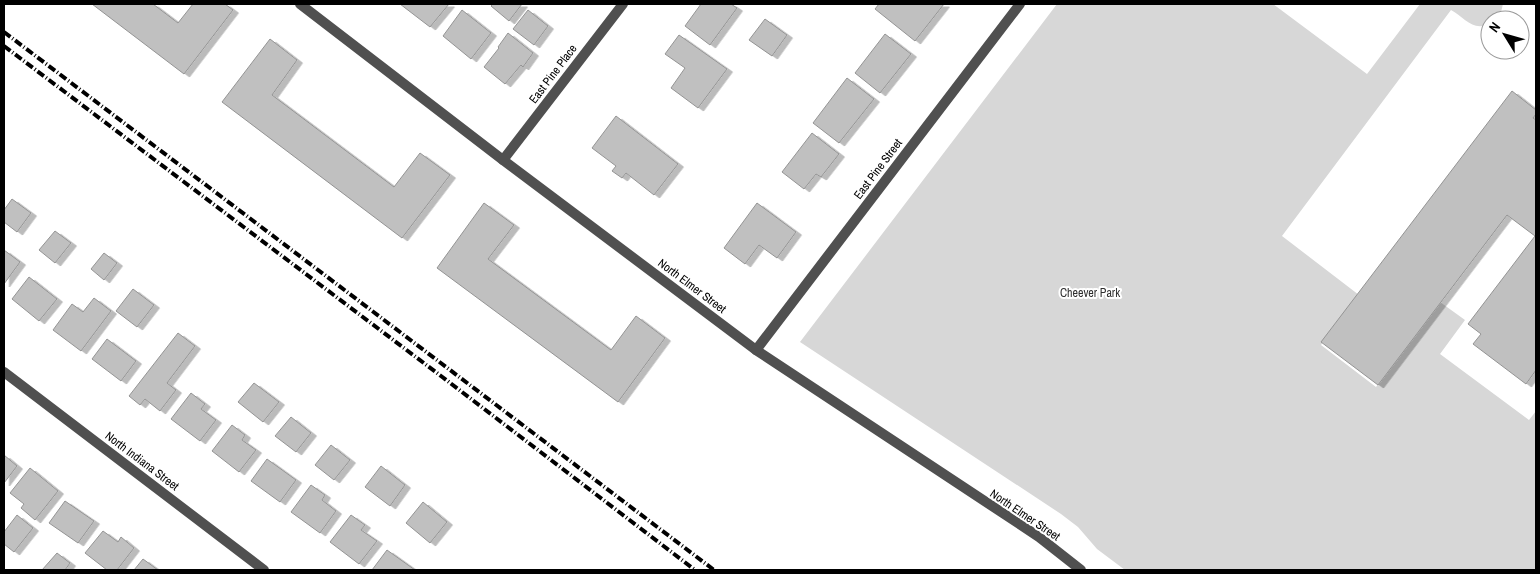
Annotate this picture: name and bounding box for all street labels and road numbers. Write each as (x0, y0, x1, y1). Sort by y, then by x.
street label: East Pine Place (526, 41, 580, 107)
street label: East Pine Street (850, 135, 906, 202)
street label: North Elmer Street (655, 255, 730, 317)
street label: North Indiana Street (102, 428, 182, 494)
street label: North Elmer Street (987, 486, 1063, 545)

